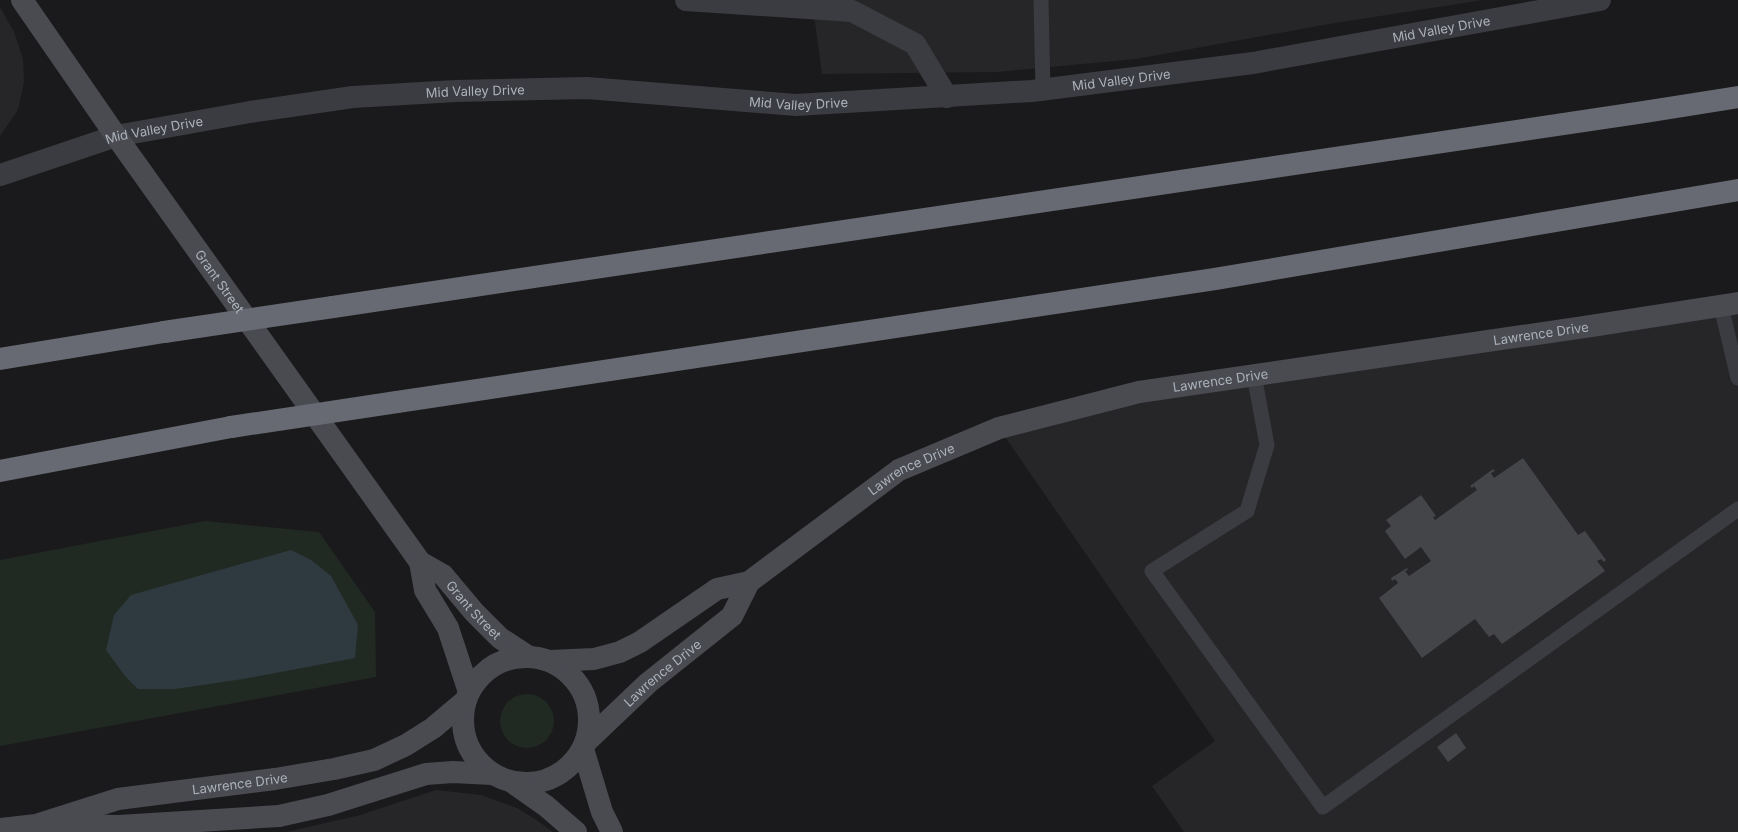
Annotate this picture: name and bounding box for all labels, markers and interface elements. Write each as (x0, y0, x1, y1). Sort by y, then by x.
street label: Mid Valley Drive (1391, 12, 1491, 46)
street label: Mid Valley Drive (1071, 66, 1172, 94)
street label: Mid Valley Drive (425, 81, 525, 101)
street label: Mid Valley Drive (748, 93, 848, 113)
street label: Mid Valley Drive (103, 113, 204, 147)
street label: Grant Street (192, 247, 248, 316)
street label: Lawrence Drive (1492, 318, 1590, 348)
street label: Lawrence Drive (1172, 365, 1269, 395)
street label: Lawrence Drive (865, 440, 957, 498)
street label: Grant Street (443, 577, 505, 643)
street label: Lawrence Drive (620, 636, 704, 710)
street label: Lawrence Drive (191, 769, 289, 798)

